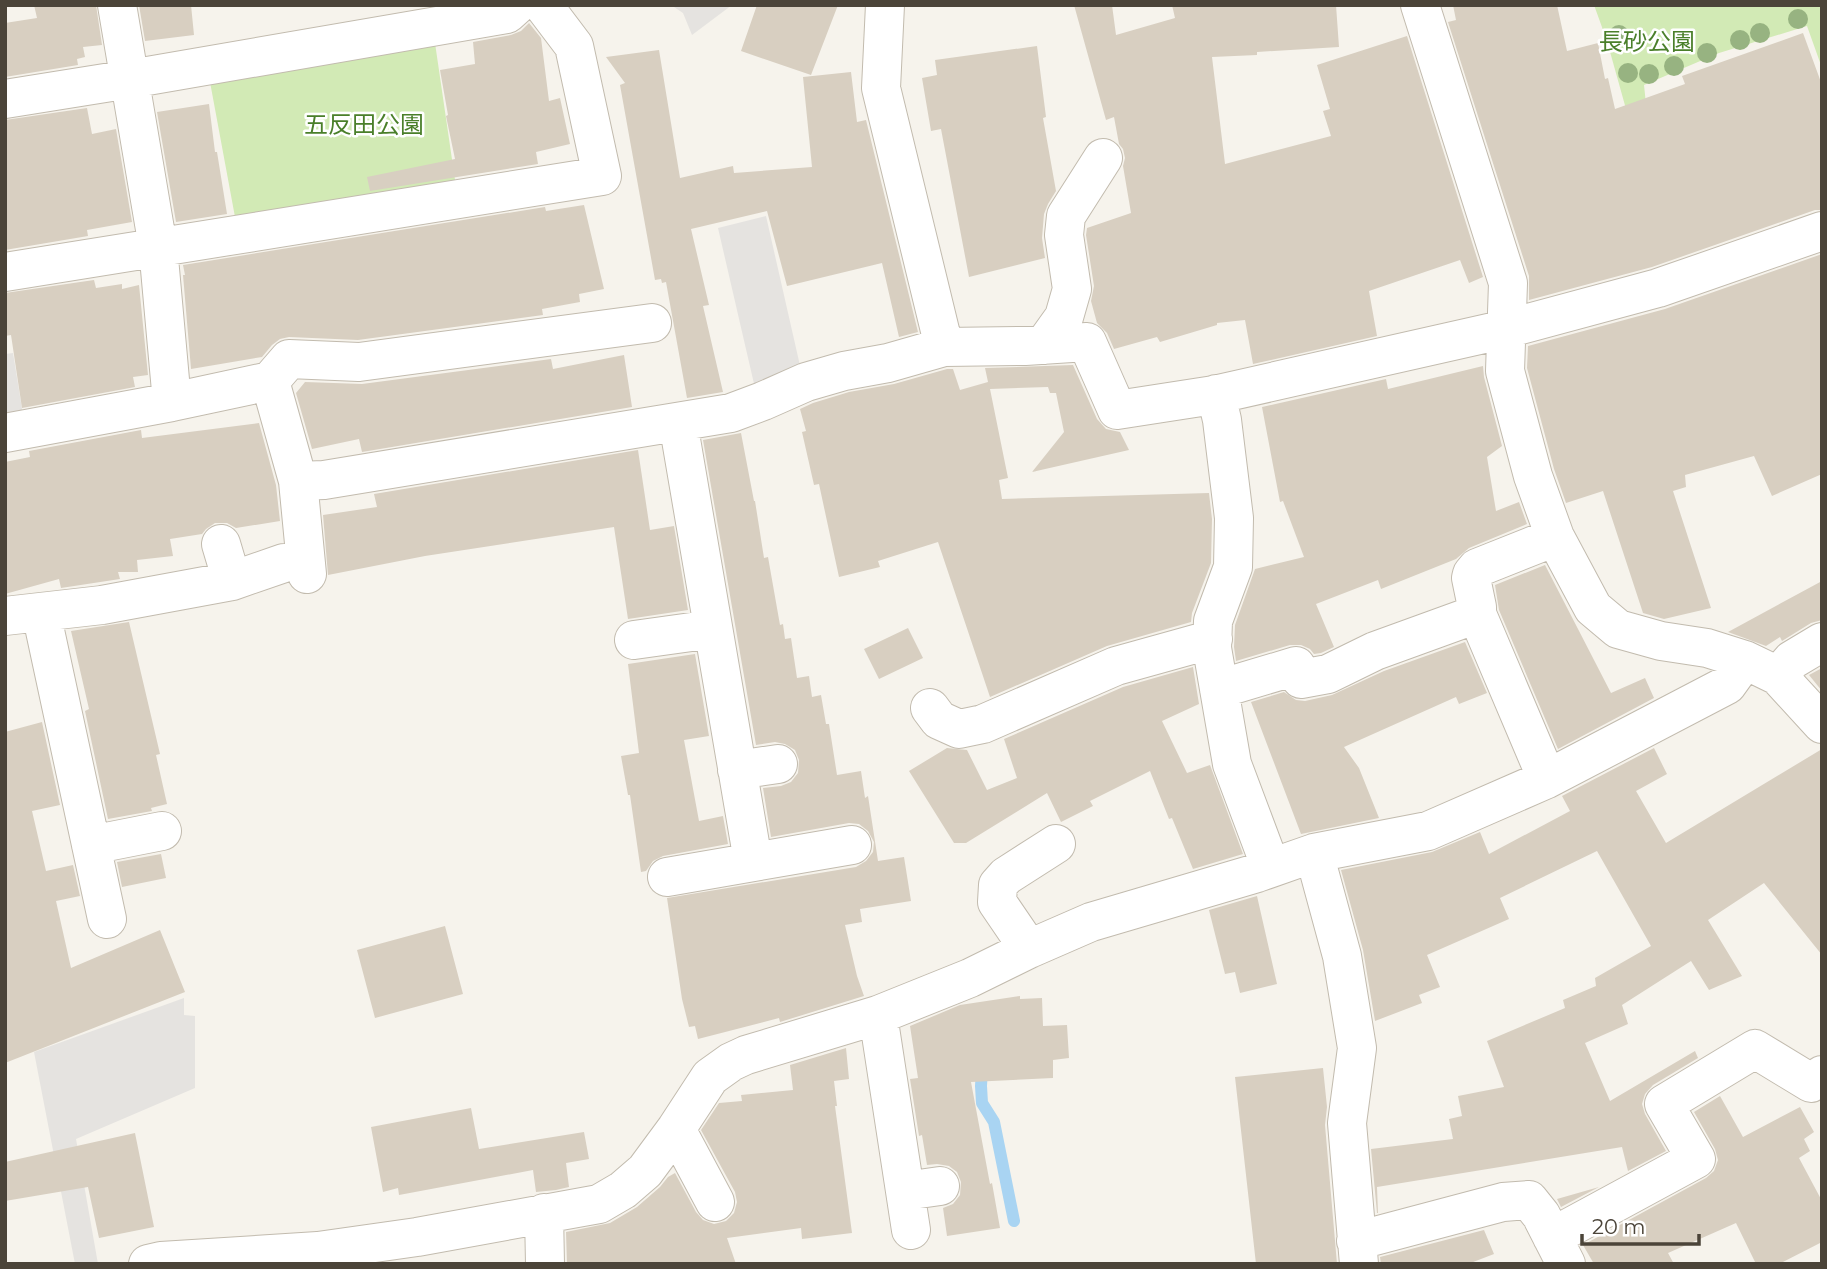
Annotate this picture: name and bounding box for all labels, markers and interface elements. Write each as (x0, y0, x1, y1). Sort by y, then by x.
park label: 長砂公園 (1599, 27, 1695, 56)
park label: 五反田公園 (304, 110, 424, 139)
scale bar (1582, 1202, 1699, 1246)
text: 20 m (1592, 1214, 1646, 1239)

